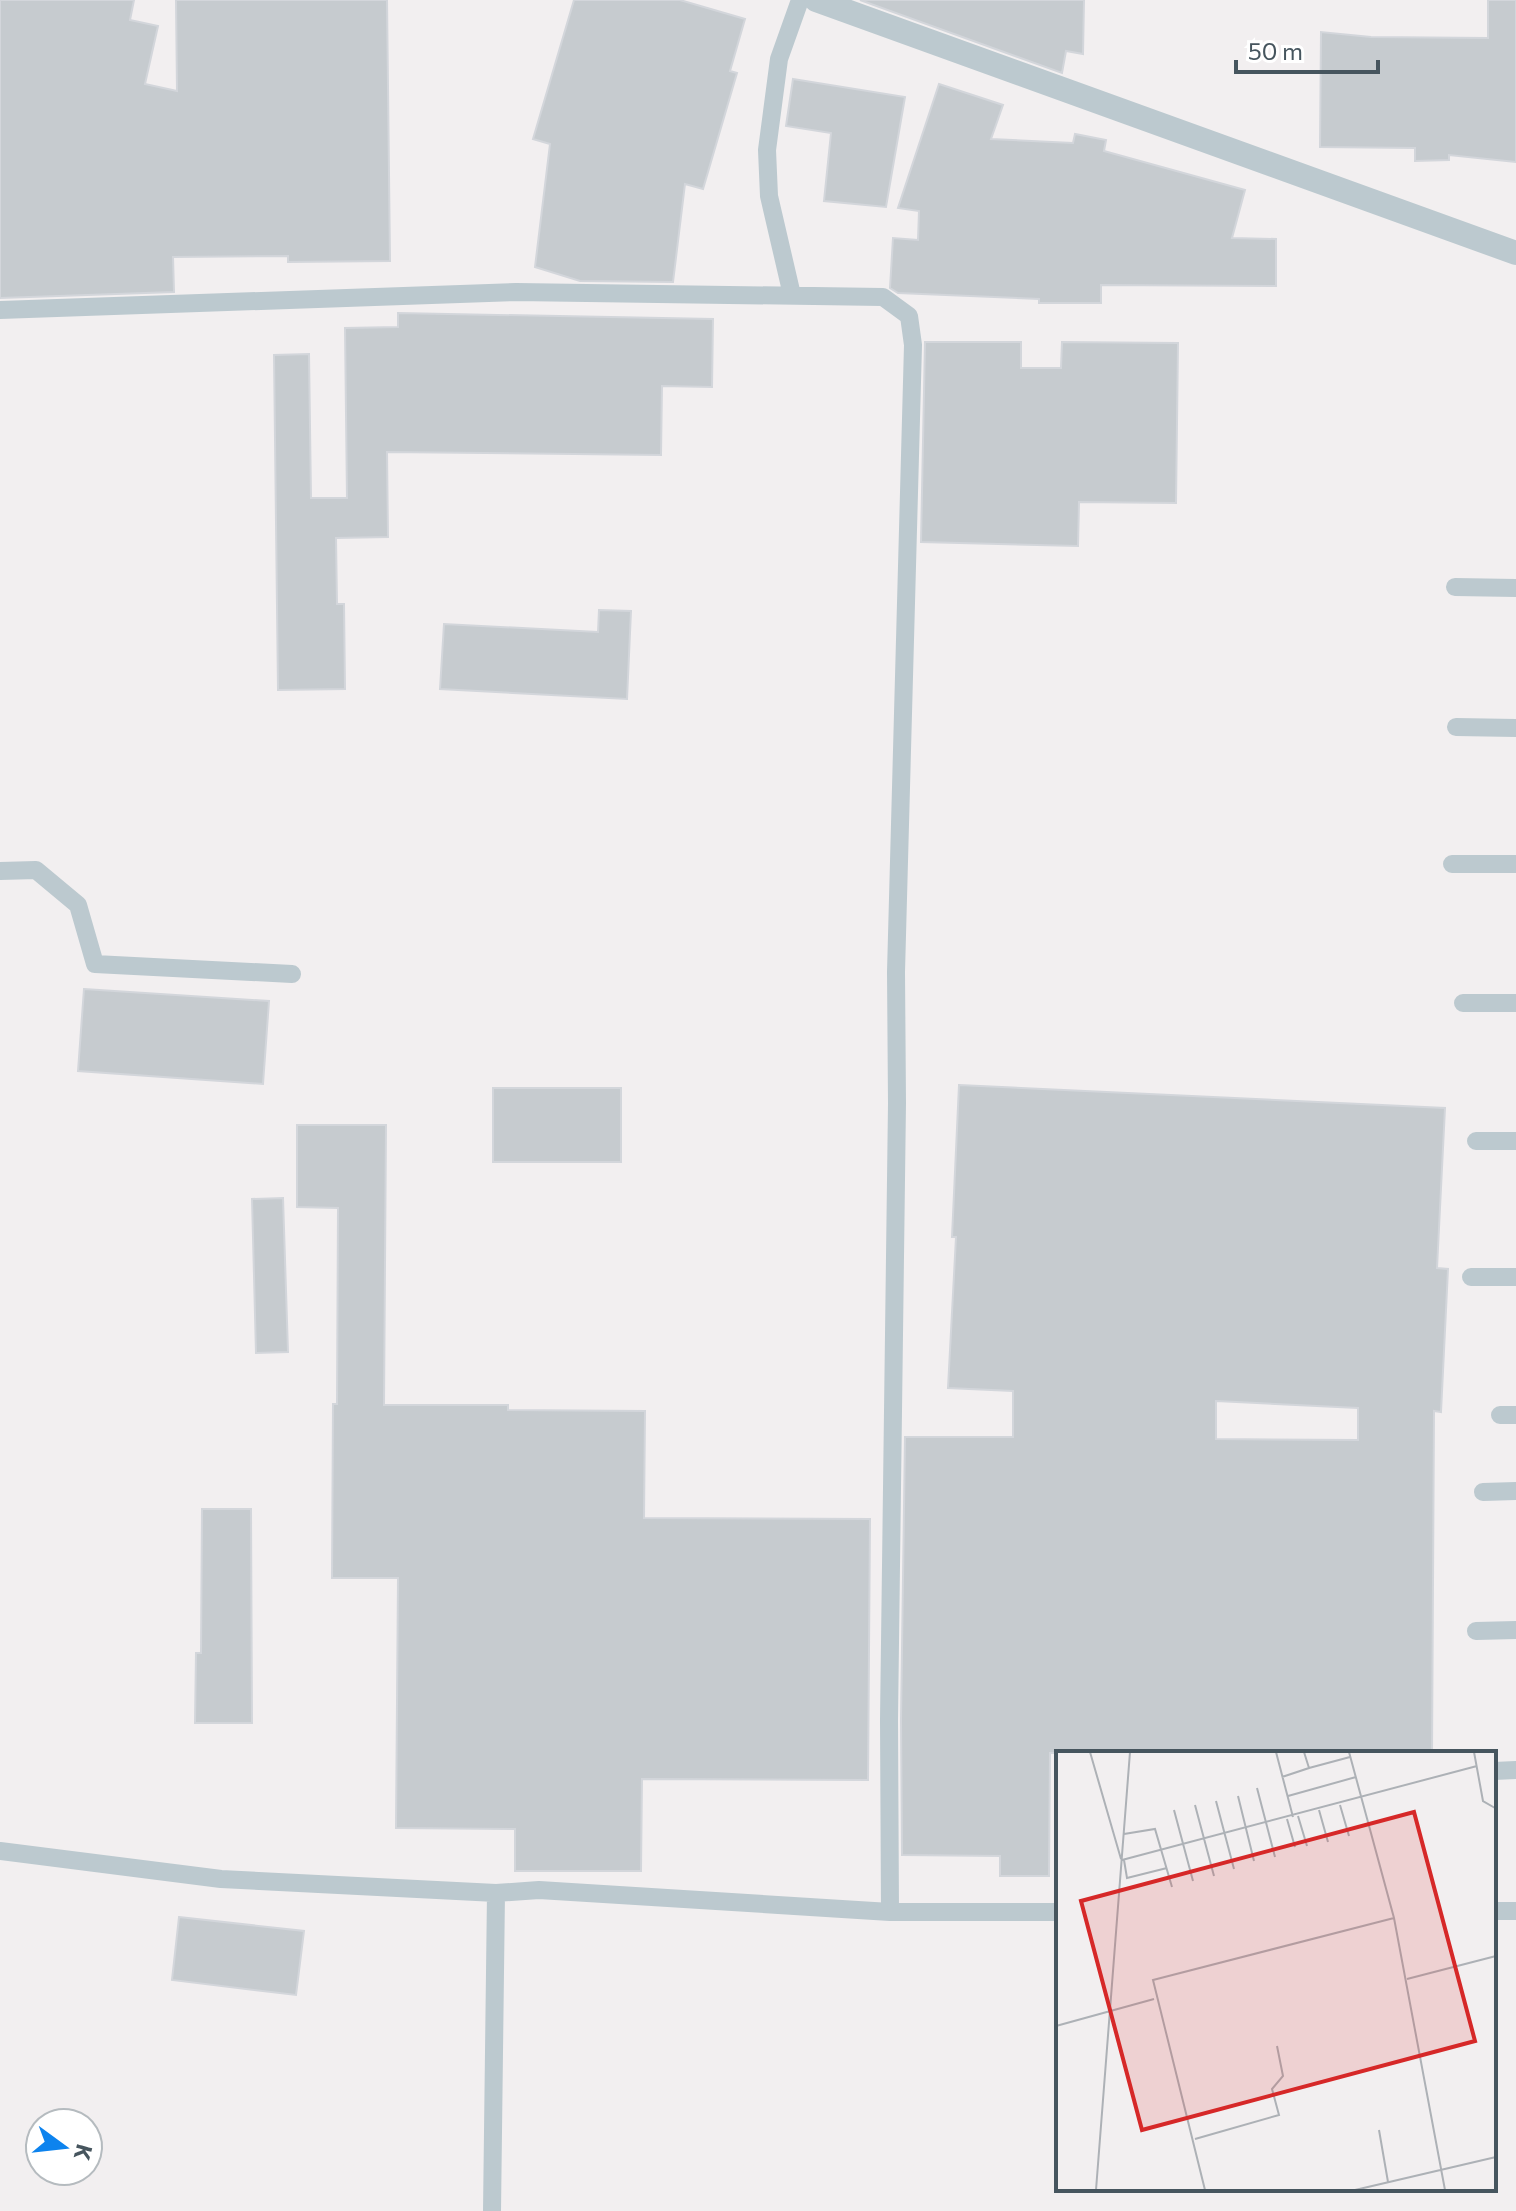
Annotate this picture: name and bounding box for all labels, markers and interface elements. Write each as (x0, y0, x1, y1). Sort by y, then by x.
scale bar (1236, 24, 1378, 74)
text: 50 m (1248, 36, 1303, 65)
inset map (1056, 1751, 1496, 2191)
north arrow (24, 2107, 104, 2187)
text: K (69, 2141, 99, 2163)

